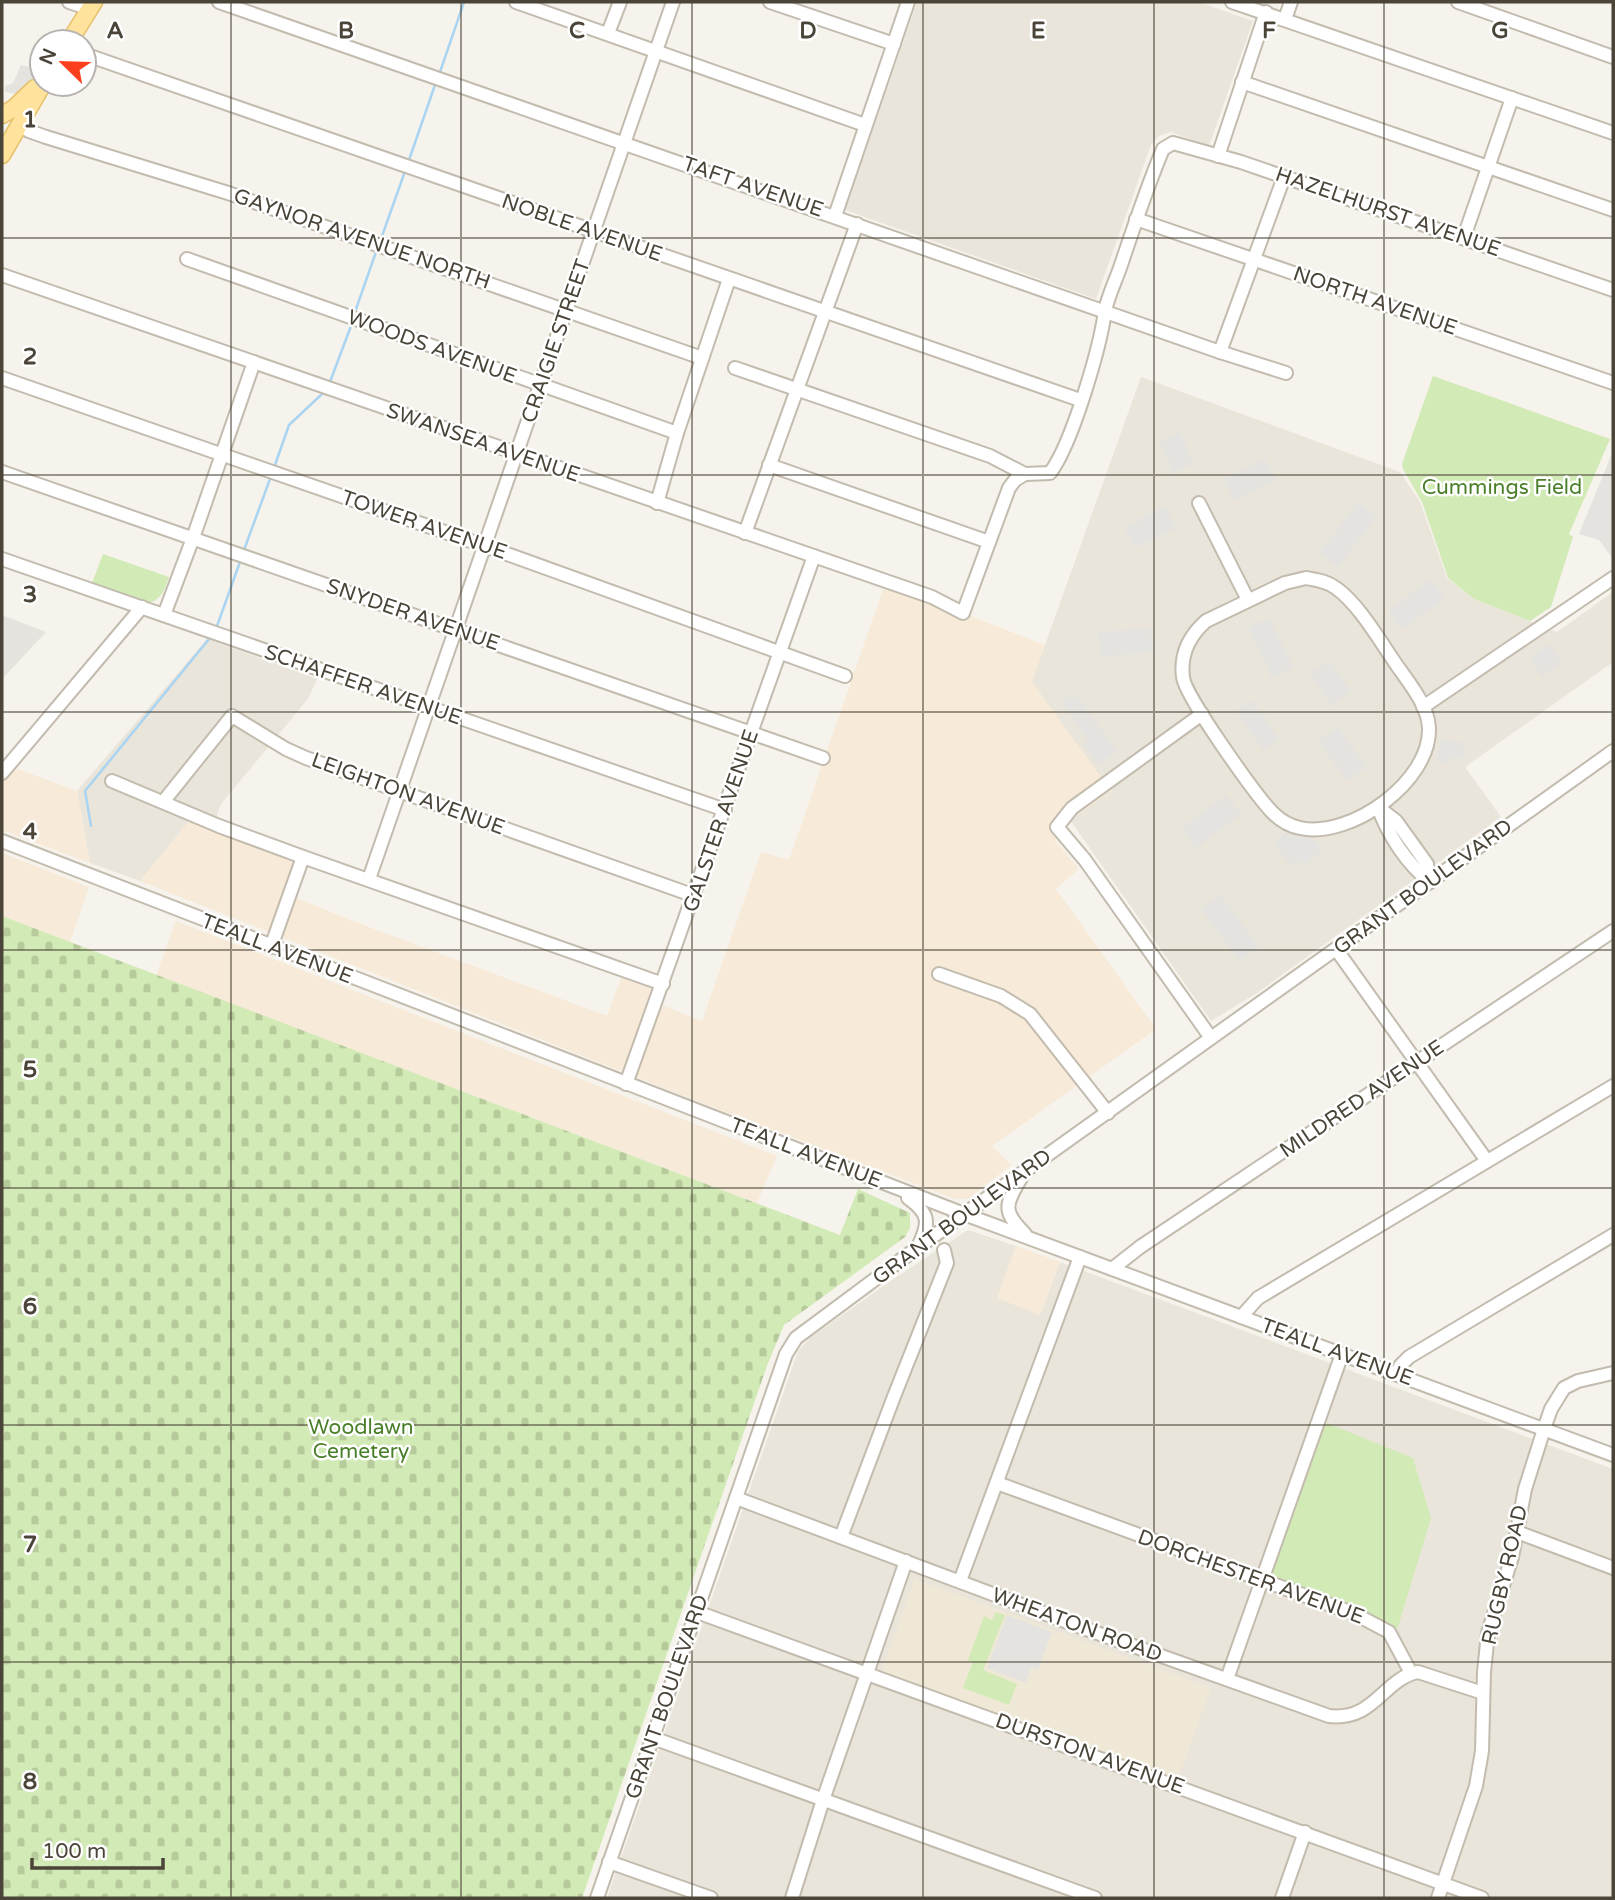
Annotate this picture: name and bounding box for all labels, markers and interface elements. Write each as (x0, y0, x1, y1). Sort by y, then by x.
text: A (106, 17, 124, 45)
text: B (338, 17, 354, 45)
text: C (569, 17, 585, 45)
text: D (799, 17, 817, 45)
text: E (1031, 17, 1045, 45)
text: F (1262, 17, 1276, 45)
text: G (1491, 17, 1509, 45)
north arrow (28, 28, 98, 98)
text: N (35, 45, 61, 68)
text: 1 (23, 106, 37, 134)
street label: TAFT AVENUE (679, 151, 827, 223)
street label: HAZELHURST AVENUE (1272, 162, 1504, 262)
street label: GAYNOR AVENUE NORTH (230, 183, 494, 295)
street label: NOBLE AVENUE (498, 189, 666, 267)
street label: CRAIGIE STREET (516, 256, 596, 426)
street label: NORTH AVENUE (1290, 261, 1460, 341)
street label: WOODS AVENUE (344, 305, 520, 389)
text: 2 (23, 343, 37, 371)
street label: SWANSEA AVENUE (383, 398, 583, 488)
park label: Cummings Field (1422, 475, 1582, 500)
street label: TOWER AVENUE (338, 485, 510, 565)
street label: SNYDER AVENUE (323, 574, 503, 656)
text: 3 (23, 581, 37, 609)
street label: SCHAFFER AVENUE (261, 639, 465, 731)
street label: GALSTER AVENUE (678, 726, 764, 916)
street label: LEIGHTON AVENUE (308, 747, 508, 841)
street label: GRANT BOULEVARD (1329, 814, 1517, 960)
text: 4 (23, 818, 38, 846)
street label: TEALL AVENUE (198, 909, 356, 989)
street label: MILDRED AVENUE (1275, 1035, 1449, 1163)
text: 5 (23, 1056, 37, 1084)
street label: TEALL AVENUE (727, 1113, 885, 1193)
street label: GRANT BOULEVARD (868, 1144, 1056, 1290)
text: 6 (23, 1293, 37, 1321)
street label: TEALL AVENUE (1257, 1313, 1417, 1391)
park label: Woodlawn Cemetery (308, 1415, 414, 1464)
street label: RUGBY ROAD (1477, 1503, 1533, 1647)
street label: DORCHESTER AVENUE (1134, 1524, 1368, 1630)
text: 7 (23, 1531, 37, 1559)
street label: WHEATON ROAD (988, 1583, 1166, 1667)
street label: GRANT BOULEVARD (620, 1591, 714, 1803)
street label: DURSTON AVENUE (992, 1708, 1188, 1800)
text: 8 (23, 1768, 37, 1796)
scale bar (32, 1826, 163, 1870)
text: 100 m (42, 1839, 106, 1864)

